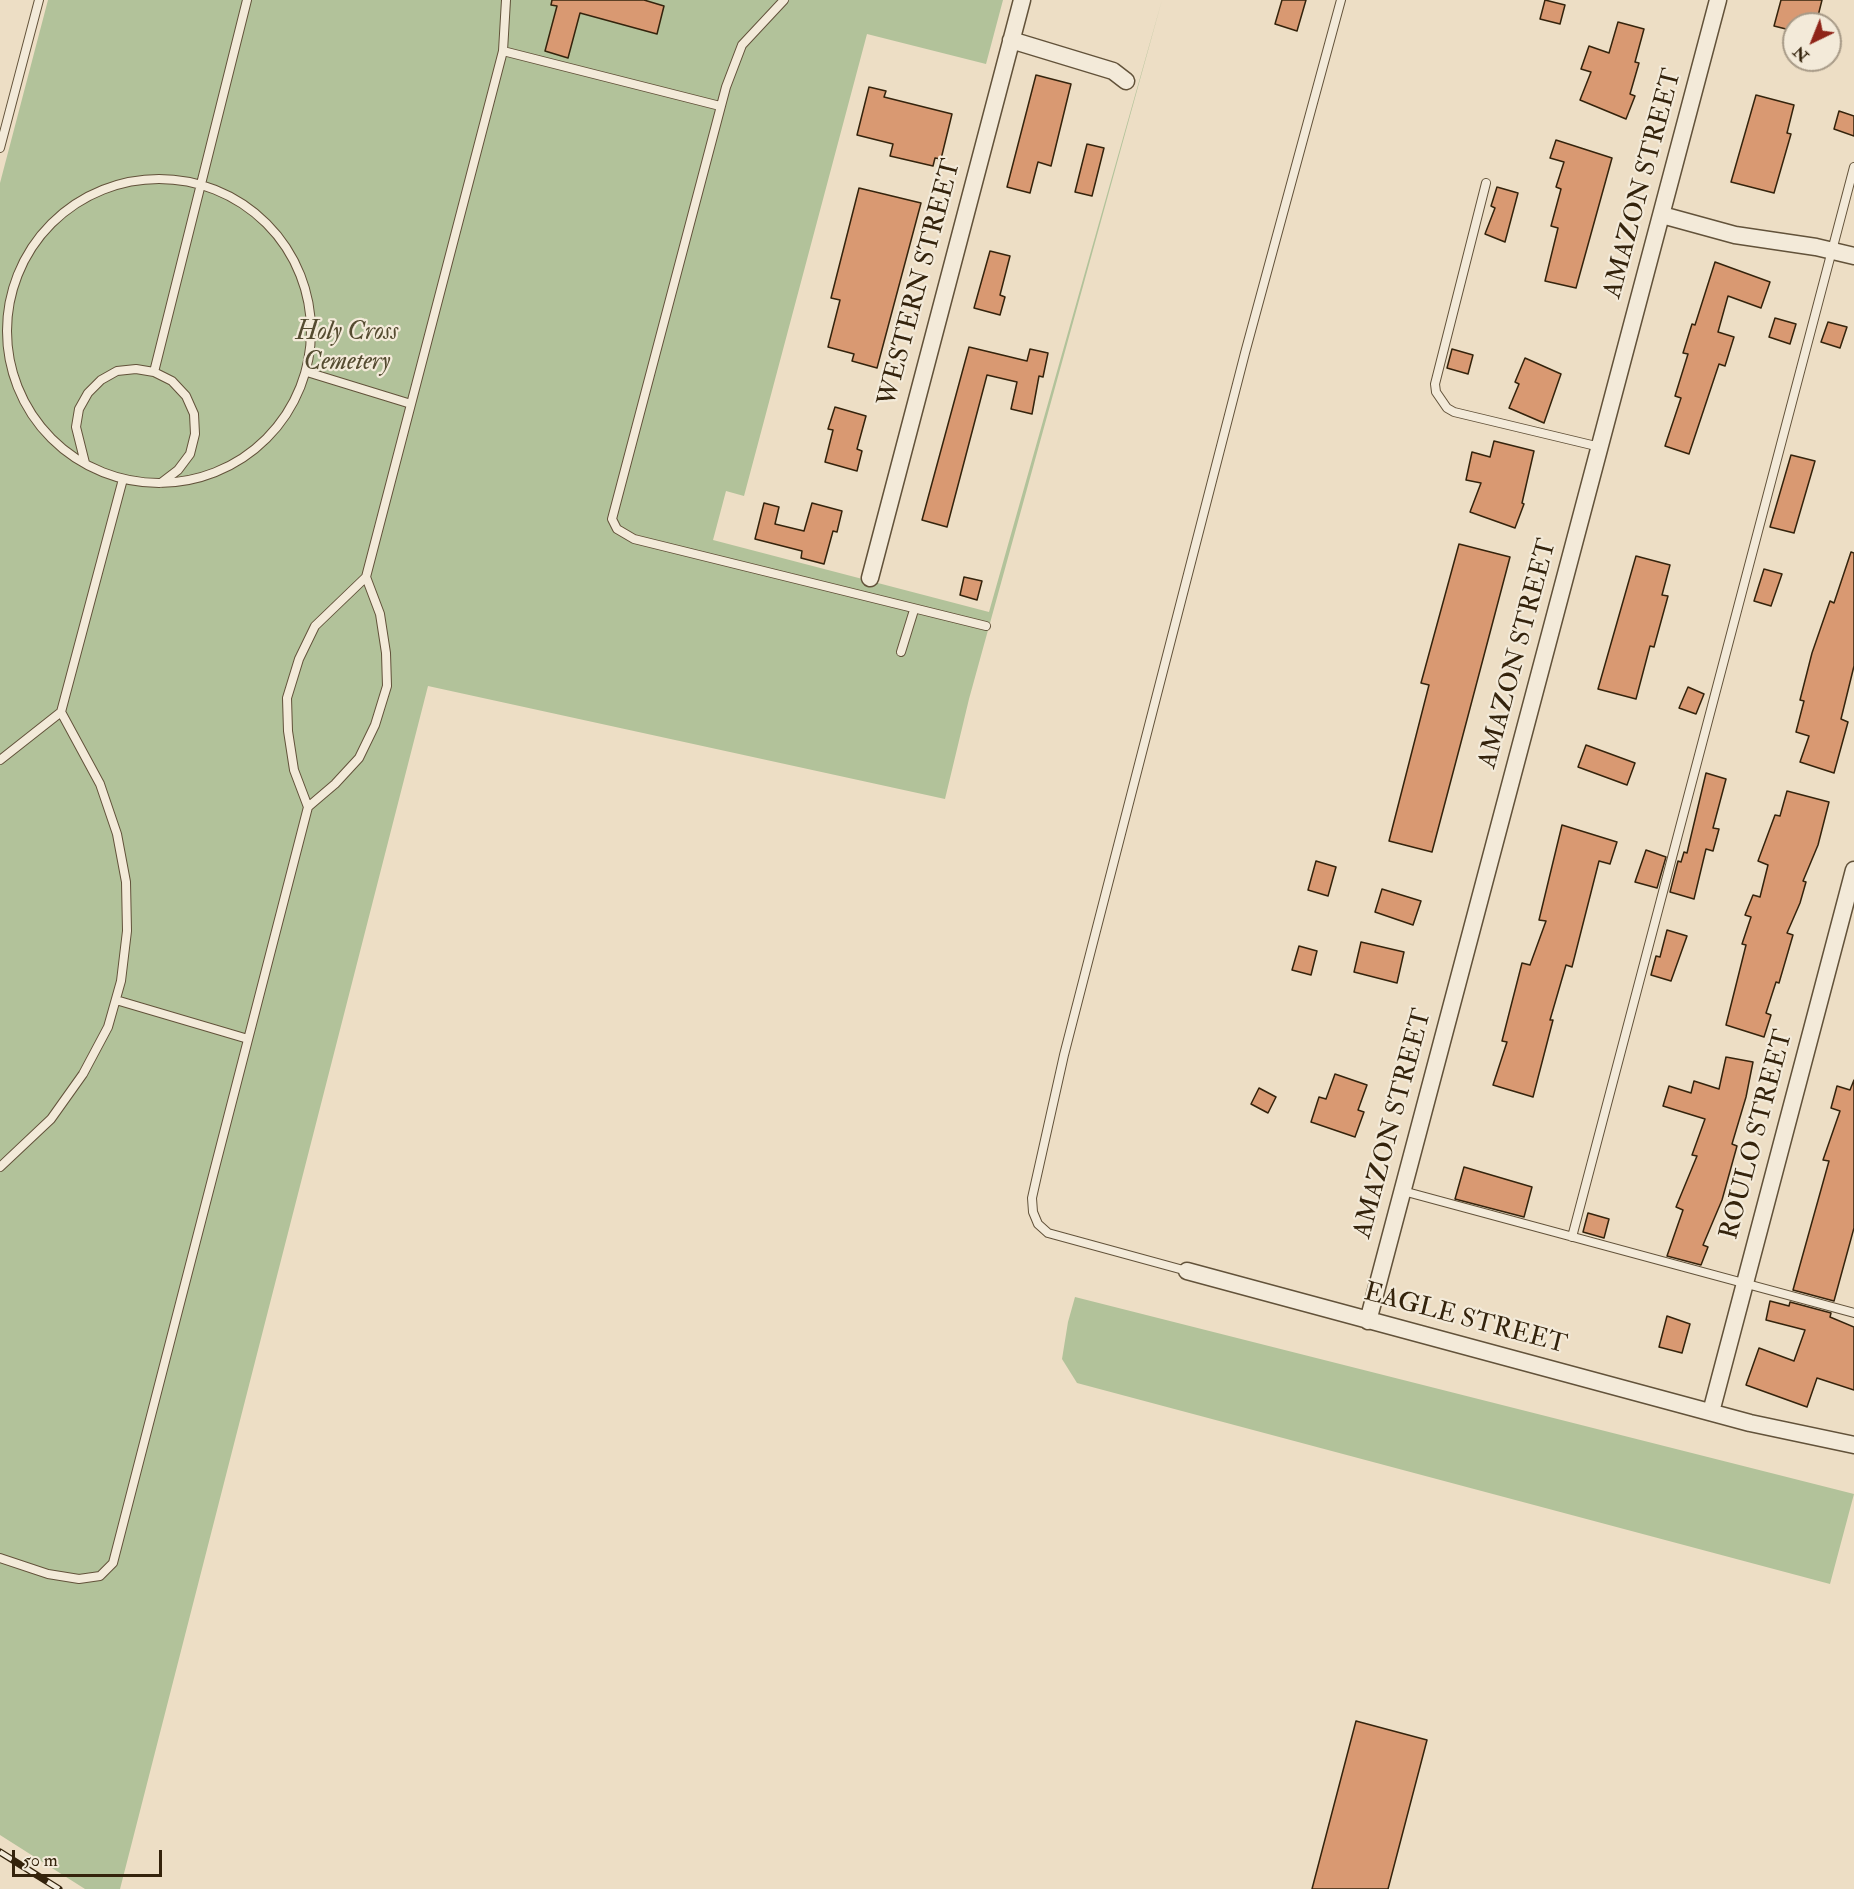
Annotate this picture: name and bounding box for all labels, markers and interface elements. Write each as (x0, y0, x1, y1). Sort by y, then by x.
north arrow (1782, 12, 1842, 72)
text: N (1789, 42, 1813, 66)
street label: AMAZON STREET (1598, 66, 1690, 302)
street label: WESTERN STREET (873, 156, 969, 410)
park label: Holy Cross Cemetery (296, 317, 398, 378)
street label: AMAZON STREET (1473, 536, 1565, 772)
street label: AMAZON STREET (1348, 1006, 1440, 1242)
street label: ROULO STREET (1715, 1027, 1801, 1243)
street label: EAGLE STREET (1360, 1278, 1570, 1362)
scale bar (15, 1838, 165, 1876)
text: 50 m (23, 1849, 58, 1872)

